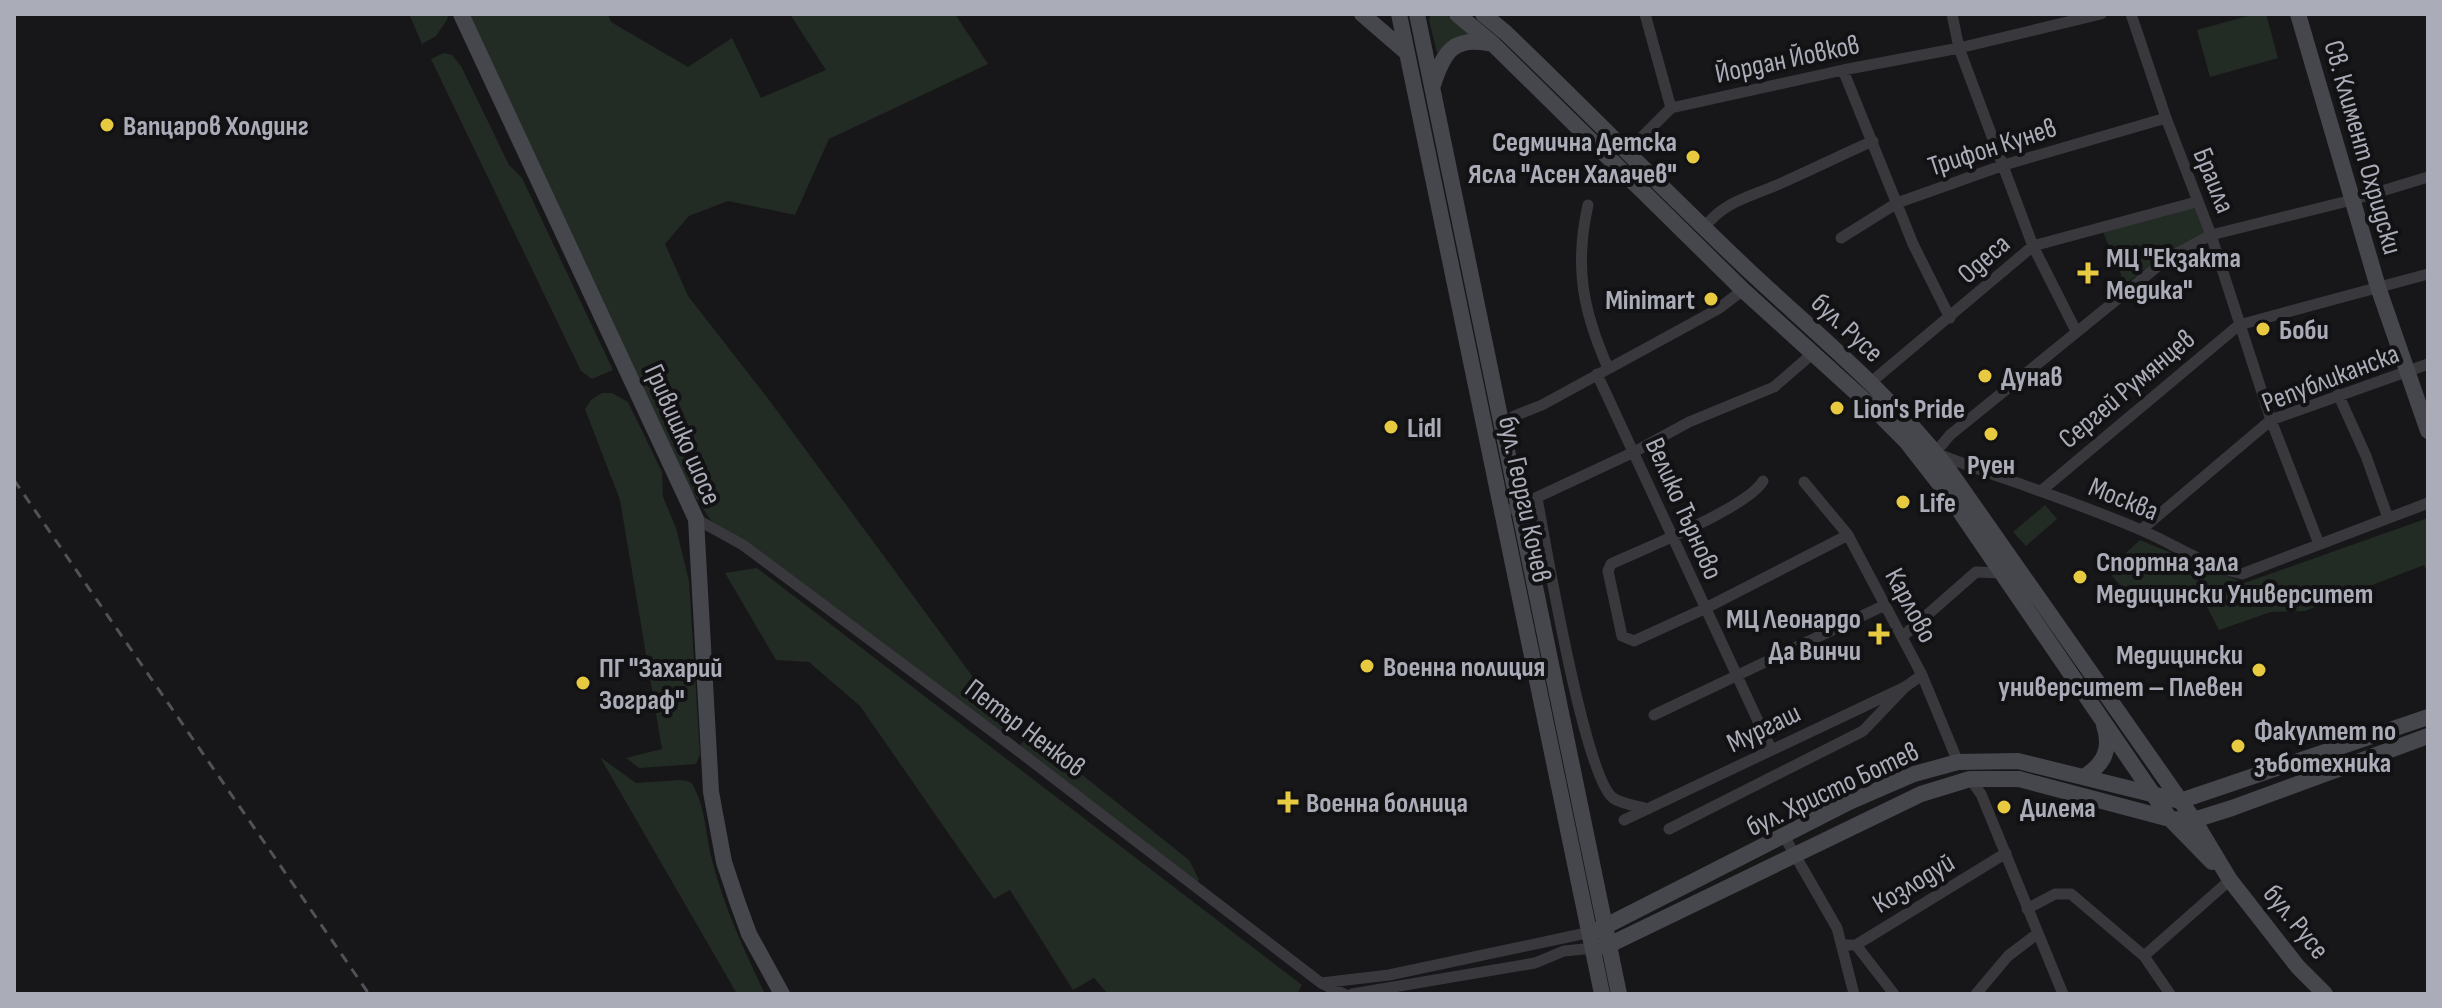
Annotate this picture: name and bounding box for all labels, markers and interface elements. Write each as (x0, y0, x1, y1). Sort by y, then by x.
street label: Йордан Йовков (1712, 28, 1863, 91)
street label: Св. Климент Охридски (2316, 37, 2409, 258)
place label: Вапцаров Холдинг (123, 110, 309, 143)
street label: Трифон Кунев (1924, 111, 2061, 184)
marker: Вапцаров Холдинг (98, 116, 116, 134)
place label: Седмична Детска Ясла "Асен Халачев" (1468, 126, 1677, 191)
street label: Браила (2186, 143, 2242, 218)
marker: Седмична Детска Ясла "Асен Халачев" (1684, 148, 1702, 166)
street label: Одеса (1951, 228, 2017, 291)
place label: МЦ "Екзакта Медика" (2106, 242, 2241, 307)
marker: МЦ "Екзакта Медика" (2077, 262, 2099, 284)
place label: Minimart (1605, 284, 1695, 317)
street label: бул. Русе (1804, 287, 1890, 370)
marker: Minimart (1702, 290, 1720, 308)
place label: Боби (2279, 314, 2329, 347)
marker: Боби (2254, 320, 2272, 338)
street label: Сергей Румянцев (2052, 323, 2202, 456)
street label: Републиканска (2257, 337, 2404, 420)
street label: Гривишко шосе (637, 359, 728, 510)
place label: Дунав (2001, 361, 2063, 394)
marker: Дунав (1976, 367, 1994, 385)
place label: Lion's Pride (1853, 393, 1965, 426)
marker: Lion's Pride (1828, 399, 1846, 417)
place label: Lidl (1407, 412, 1442, 445)
street label: бул. Георги Кочев (1491, 413, 1558, 585)
marker: Lidl (1382, 418, 1400, 436)
marker: Руен (1982, 425, 2000, 443)
street label: Велико Търново (1638, 433, 1730, 585)
place label: Руен (1967, 449, 2015, 482)
street label: Москва (2084, 471, 2163, 528)
place label: Life (1919, 487, 1956, 520)
marker: Life (1894, 493, 1912, 511)
place label: Спортна зала Медицински Университет (2096, 546, 2373, 611)
street label: Карлово (1877, 563, 1944, 649)
marker: Спортна зала Медицински Университет (2071, 568, 2089, 586)
place label: МЦ Леонардо Да Винчи (1726, 603, 1861, 668)
marker: МЦ Леонардо Да Винчи (1868, 623, 1890, 645)
place label: Медицински университет – Плевен (1998, 639, 2243, 704)
place label: Военна полиция (1383, 651, 1545, 684)
place label: ПГ "Захарий Зограф" (599, 652, 722, 717)
marker: Военна полиция (1358, 657, 1376, 675)
marker: Медицински университет – Плевен (2250, 661, 2268, 679)
street label: Петър Ненков (959, 672, 1092, 784)
marker: ПГ "Захарий Зограф" (574, 674, 592, 692)
street label: Мургаш (1721, 696, 1806, 760)
place label: Факултет по зъботехника (2254, 715, 2396, 780)
street label: бул. Христо Ботев (1741, 735, 1924, 844)
marker: Факултет по зъботехника (2229, 737, 2247, 755)
place label: Военна болница (1306, 787, 1468, 820)
marker: Военна болница (1277, 791, 1299, 813)
place label: Дилема (2020, 792, 2096, 825)
marker: Дилема (1995, 798, 2013, 816)
street label: Козлодуй (1867, 846, 1961, 921)
street label: бул. Русе (2256, 878, 2336, 966)

